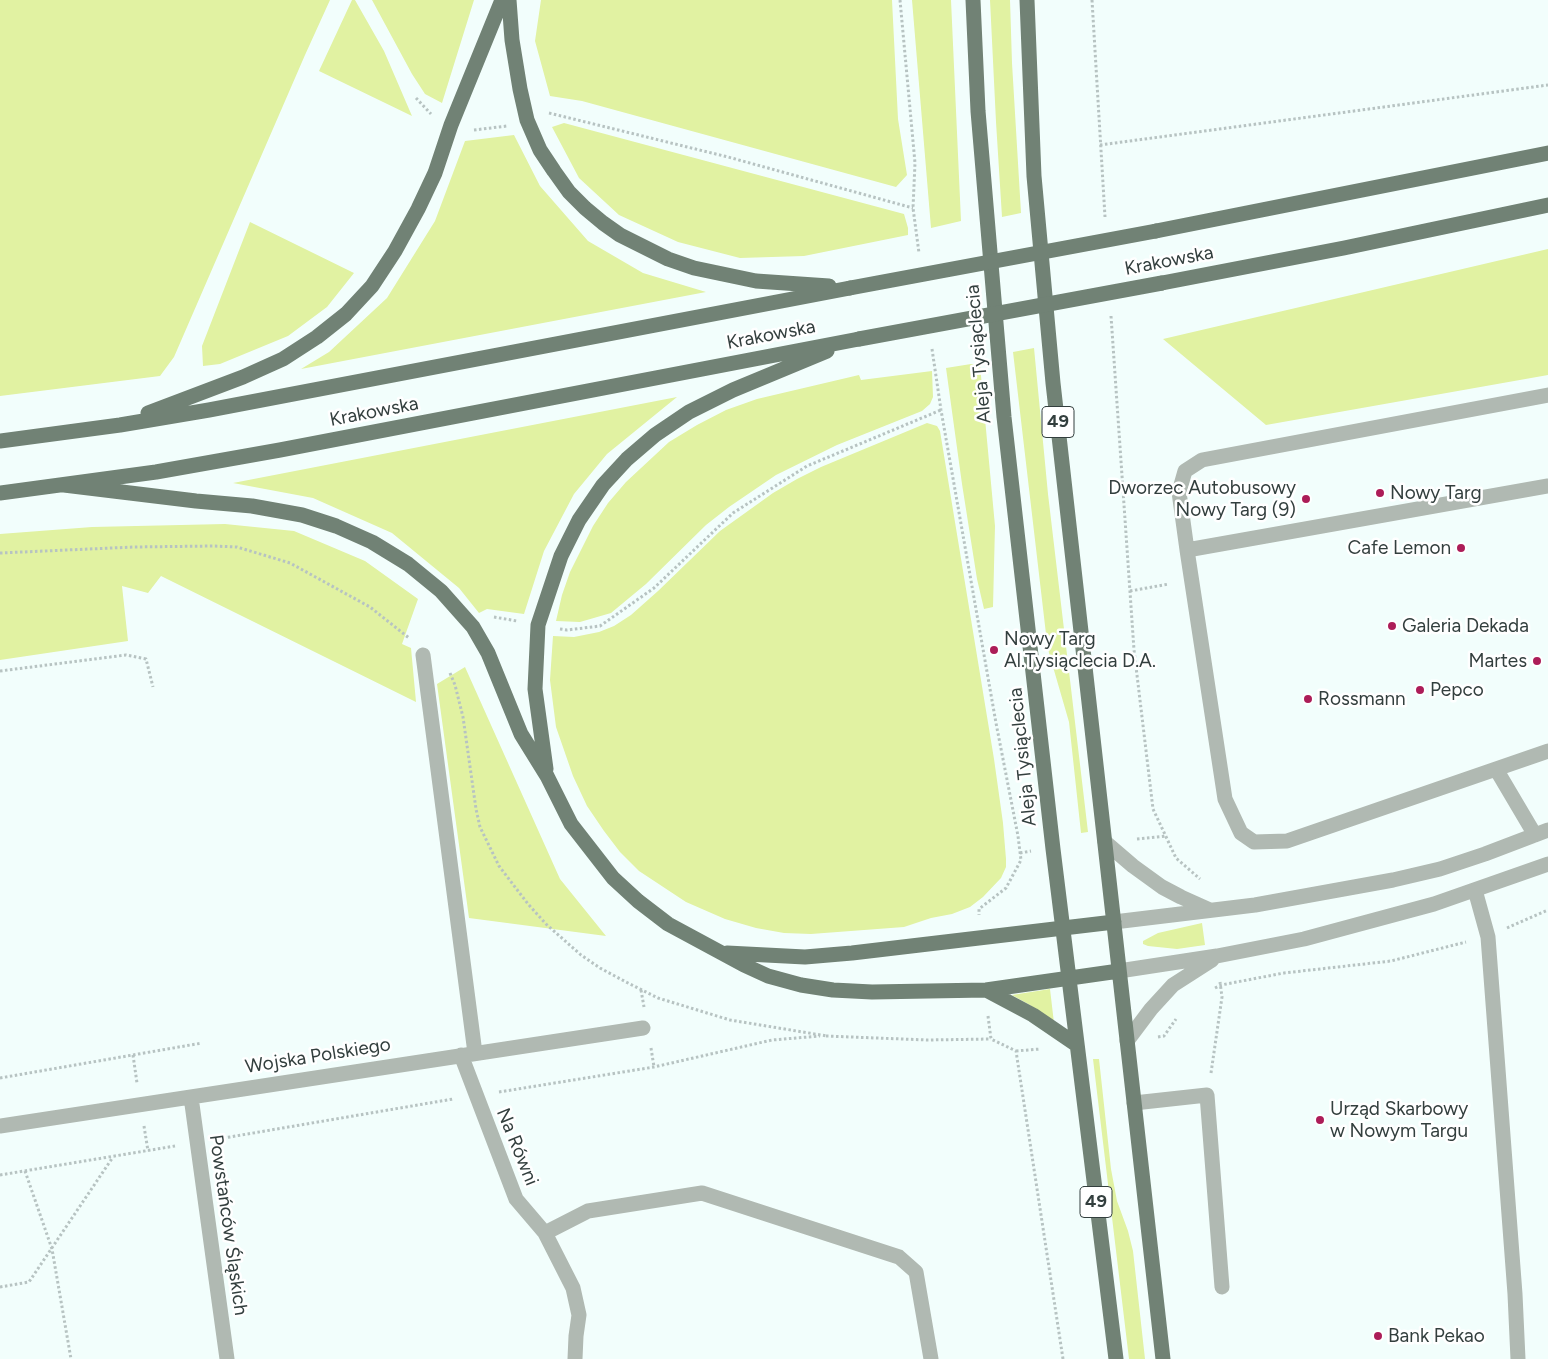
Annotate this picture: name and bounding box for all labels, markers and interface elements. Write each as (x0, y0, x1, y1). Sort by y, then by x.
street label: Krakowska (1123, 241, 1215, 281)
street label: Aleja Tysiąclecia (962, 284, 996, 424)
street label: Krakowska (725, 315, 817, 355)
street label: Krakowska (328, 392, 420, 432)
road number: 49 (1042, 407, 1074, 438)
place label: Dworzec Autobusowy Nowy Targ (9) (1108, 477, 1296, 521)
place label: Nowy Targ (1390, 482, 1482, 504)
marker: Nowy Targ (1374, 487, 1386, 499)
marker: Dworzec Autobusowy Nowy Targ (9) (1300, 493, 1312, 505)
place label: Cafe Lemon (1348, 537, 1451, 559)
marker: Cafe Lemon (1455, 542, 1467, 554)
place label: Galeria Dekada (1402, 615, 1529, 637)
marker: Galeria Dekada (1386, 620, 1398, 632)
place label: Nowy Targ Al.Tysiąclecia D.A. (1004, 628, 1156, 672)
marker: Nowy Targ Al.Tysiąclecia D.A. (988, 644, 1000, 656)
place label: Martes (1468, 650, 1527, 672)
marker: Martes (1531, 655, 1543, 667)
place label: Pepco (1430, 679, 1484, 701)
marker: Pepco (1414, 684, 1426, 696)
street label: Aleja Tysiąclecia (1004, 687, 1042, 827)
place label: Rossmann (1318, 688, 1406, 710)
marker: Rossmann (1302, 693, 1314, 705)
street label: Wojska Polskiego (244, 1033, 392, 1079)
place label: Urząd Skarbowy w Nowym Targu (1330, 1098, 1468, 1142)
street label: Na Równi (491, 1105, 543, 1189)
marker: Urząd Skarbowy w Nowym Targu (1314, 1114, 1326, 1126)
street label: Powstańców Śląskich (204, 1133, 252, 1317)
road number: 49 (1080, 1186, 1112, 1218)
place label: Bank Pekao (1388, 1325, 1485, 1347)
marker: Bank Pekao (1372, 1330, 1384, 1342)

